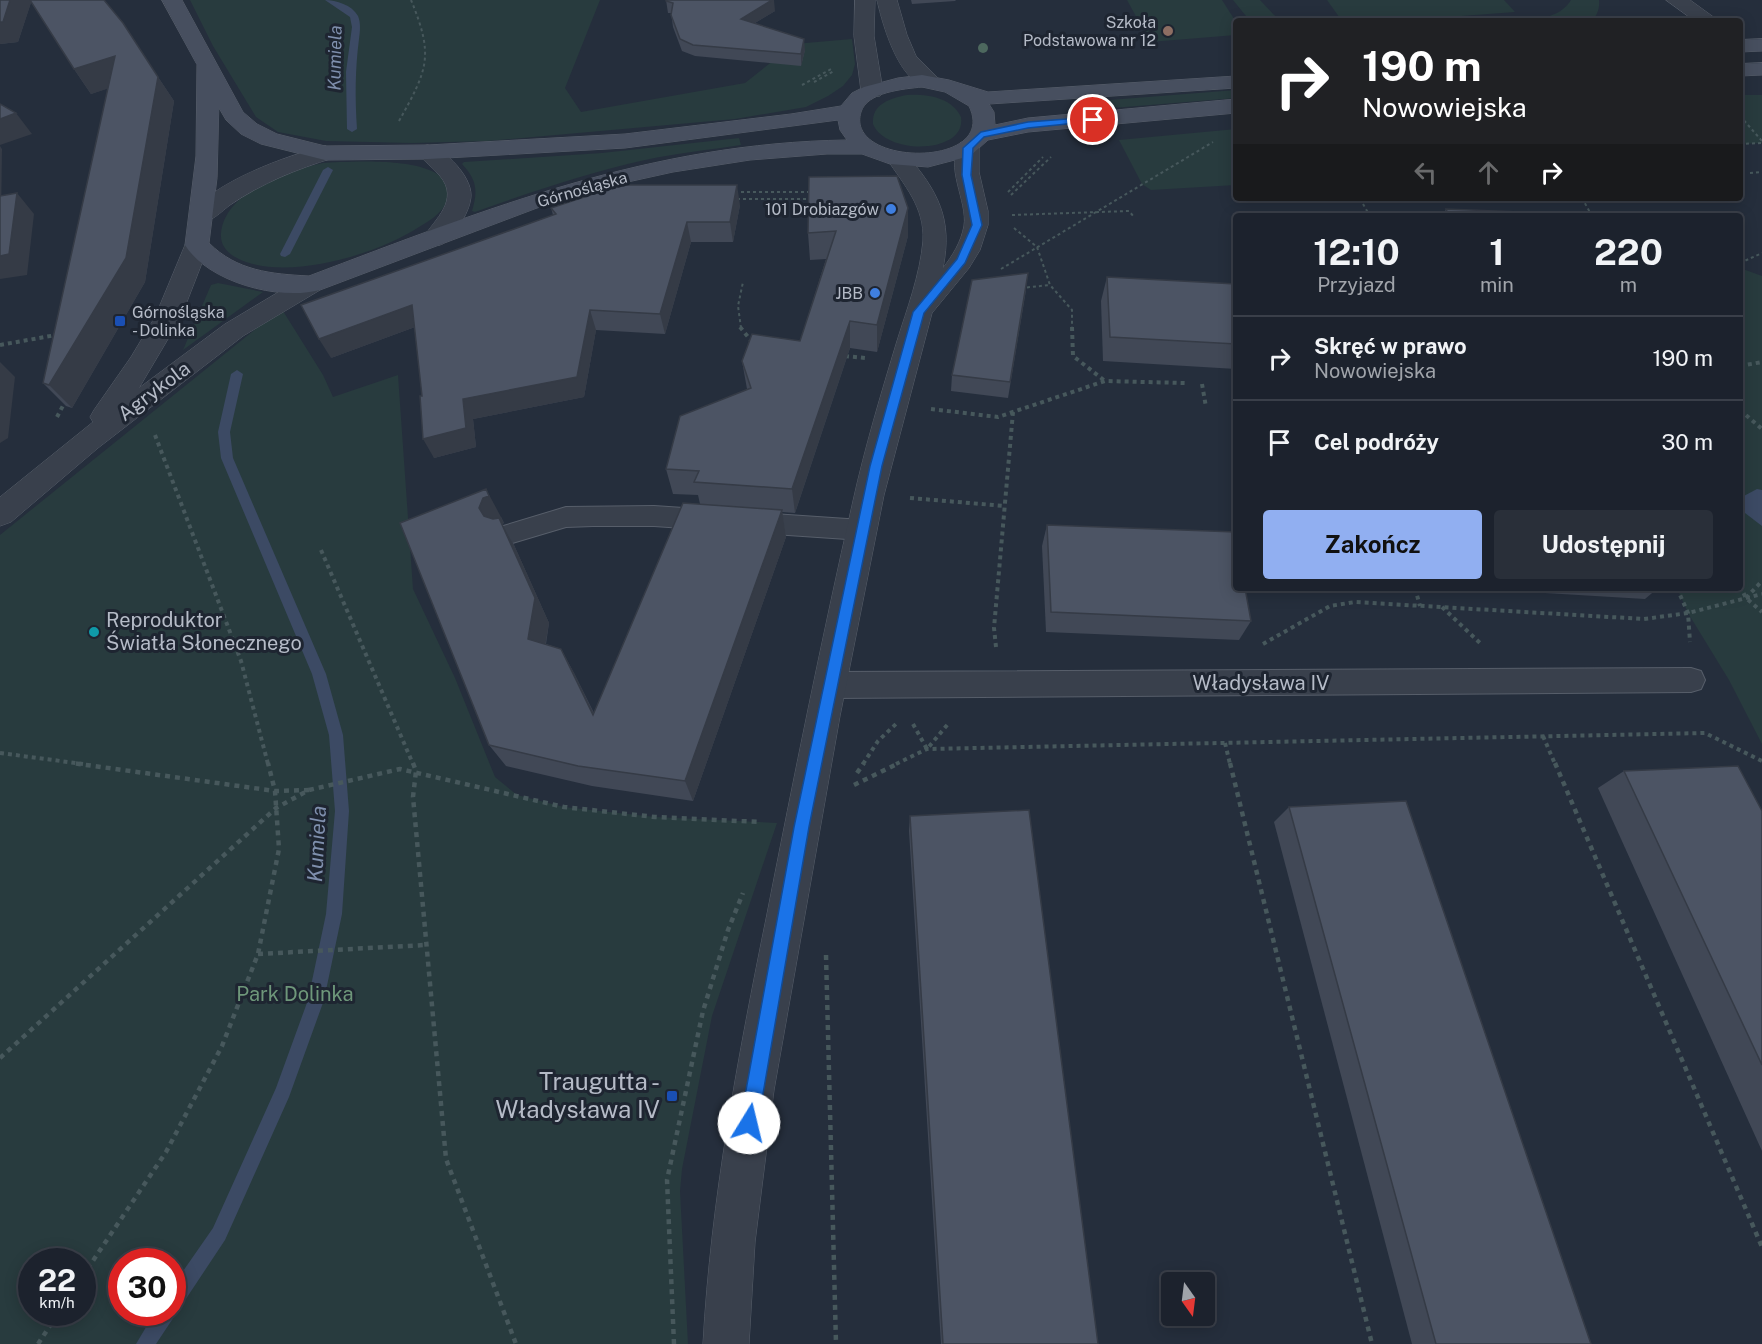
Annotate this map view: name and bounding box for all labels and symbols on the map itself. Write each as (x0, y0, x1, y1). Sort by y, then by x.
place label: Szkoła Podstawowa nr 12 (1023, 13, 1156, 50)
marker: Szkoła Podstawowa nr 12 (1161, 24, 1175, 38)
water label: Kumiela (323, 25, 346, 91)
pin (1067, 94, 1118, 145)
street label: Górnośląska (535, 168, 629, 211)
place label: 101 Drobiazgów (765, 200, 880, 219)
marker: 101 Drobiazgów (884, 202, 898, 216)
place label: JBB (835, 284, 863, 303)
marker: JBB (868, 286, 882, 300)
place label: Górnośląska - Dolinka (132, 303, 225, 340)
marker: Górnośląska - Dolinka (113, 314, 127, 328)
street label: Agrykola (113, 356, 195, 426)
place label: Reproduktor Światła Słonecznego (106, 608, 302, 655)
marker: Reproduktor Światła Słonecznego (87, 625, 101, 639)
street label: Władysława IV (1192, 671, 1330, 695)
water label: Kumiela (302, 805, 331, 883)
park label: Park Dolinka (236, 982, 354, 1006)
place label: Traugutta - Władysława IV (495, 1067, 660, 1123)
marker: Traugutta - Władysława IV (665, 1089, 679, 1103)
position arrow (717, 1091, 781, 1155)
speed limit sign: 30 (108, 1248, 186, 1326)
north arrow (1161, 1272, 1215, 1326)

